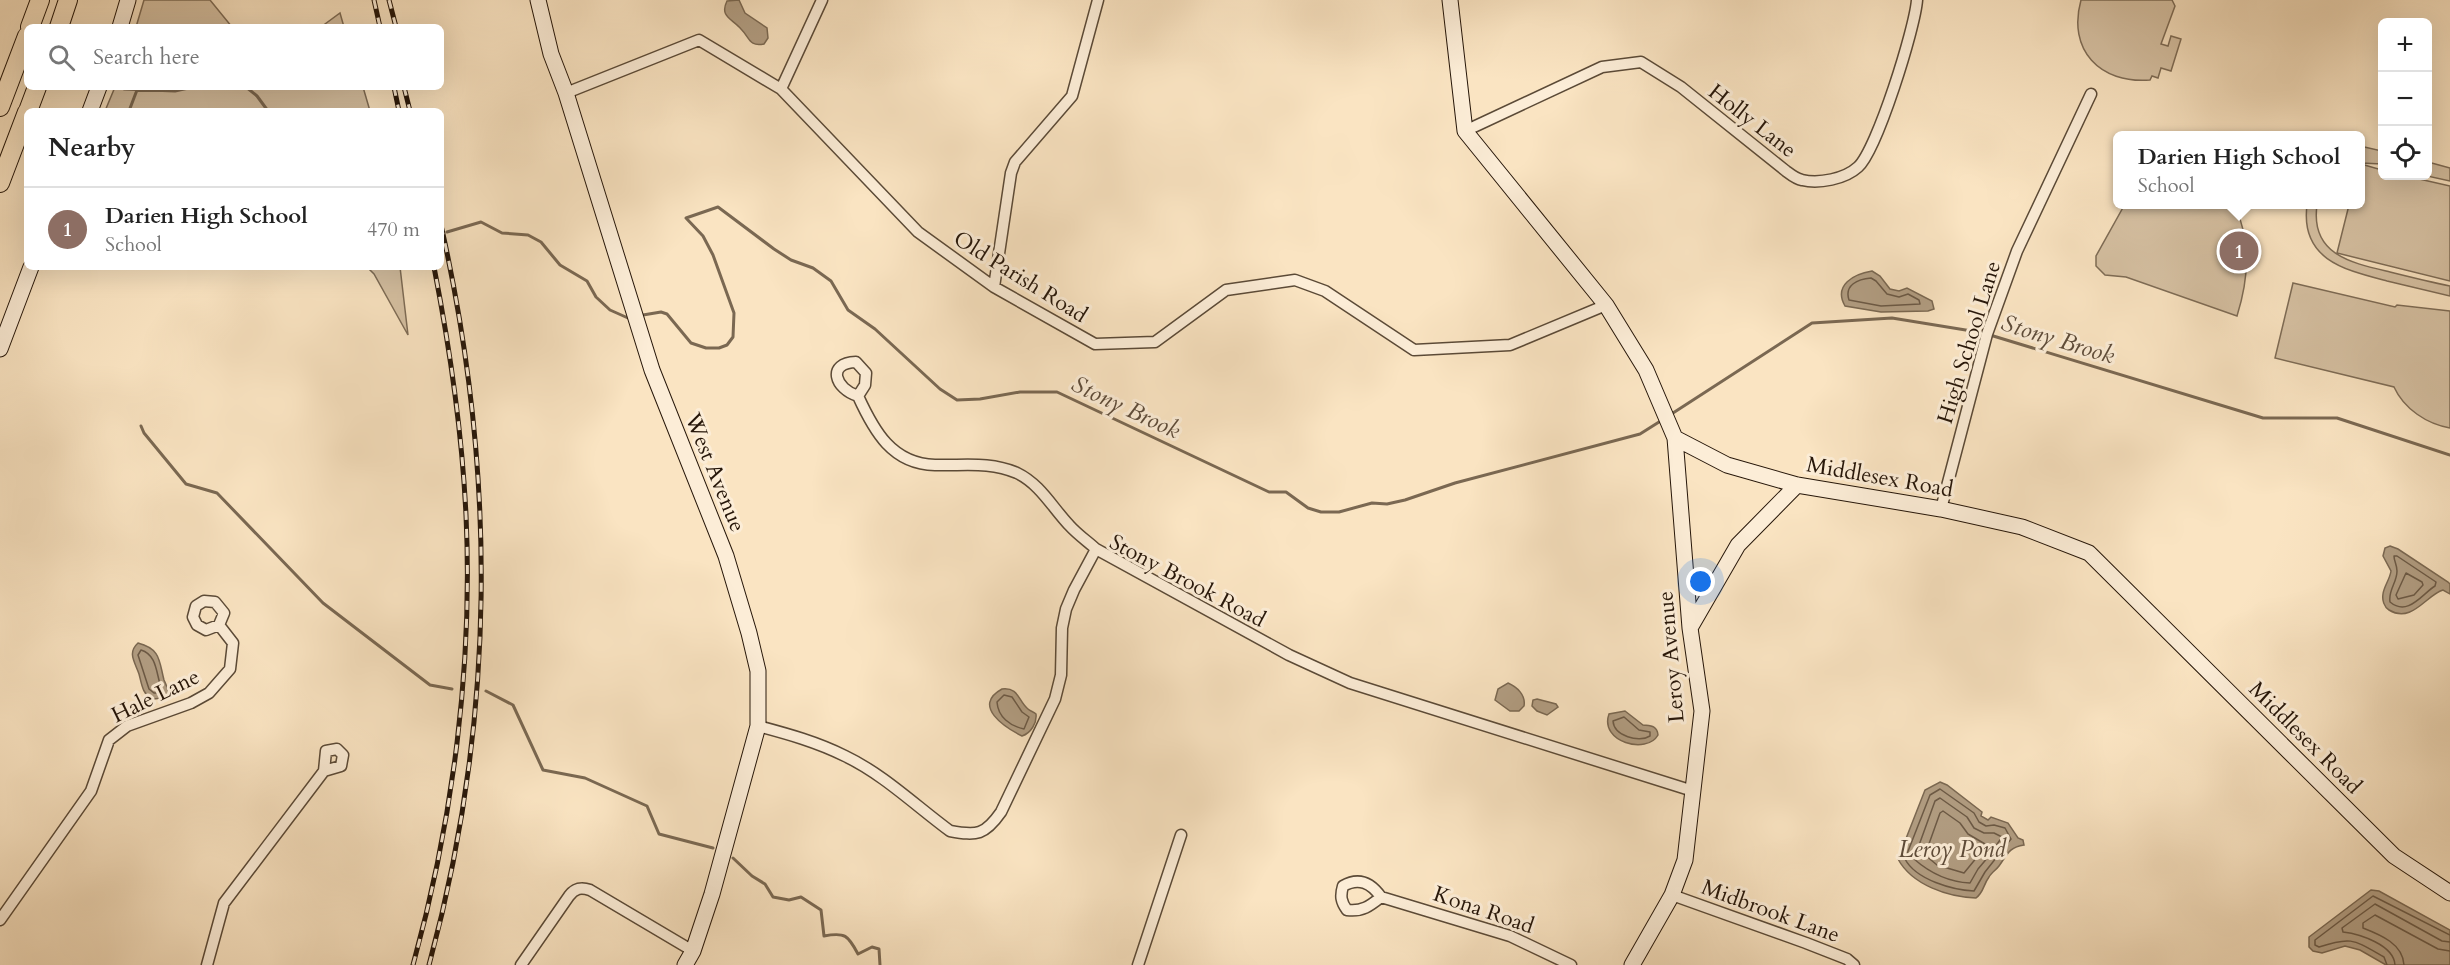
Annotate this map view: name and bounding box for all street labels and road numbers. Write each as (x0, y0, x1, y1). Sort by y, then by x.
street label: Holly Lane (1702, 77, 1803, 165)
street label: Old Parish Road (948, 224, 1093, 330)
street label: High School Lane (1930, 257, 2008, 427)
street label: West Avenue (677, 407, 753, 536)
street label: Middlesex Road (1804, 449, 1956, 505)
street label: Stony Brook Road (1104, 527, 1271, 635)
street label: Leroy Avenue (1650, 590, 1692, 724)
street label: Hale Lane (106, 662, 205, 730)
street label: Middlesex Road (2242, 675, 2369, 801)
street label: Midbrook Lane (1697, 872, 1844, 950)
street label: Kona Road (1429, 879, 1538, 941)

